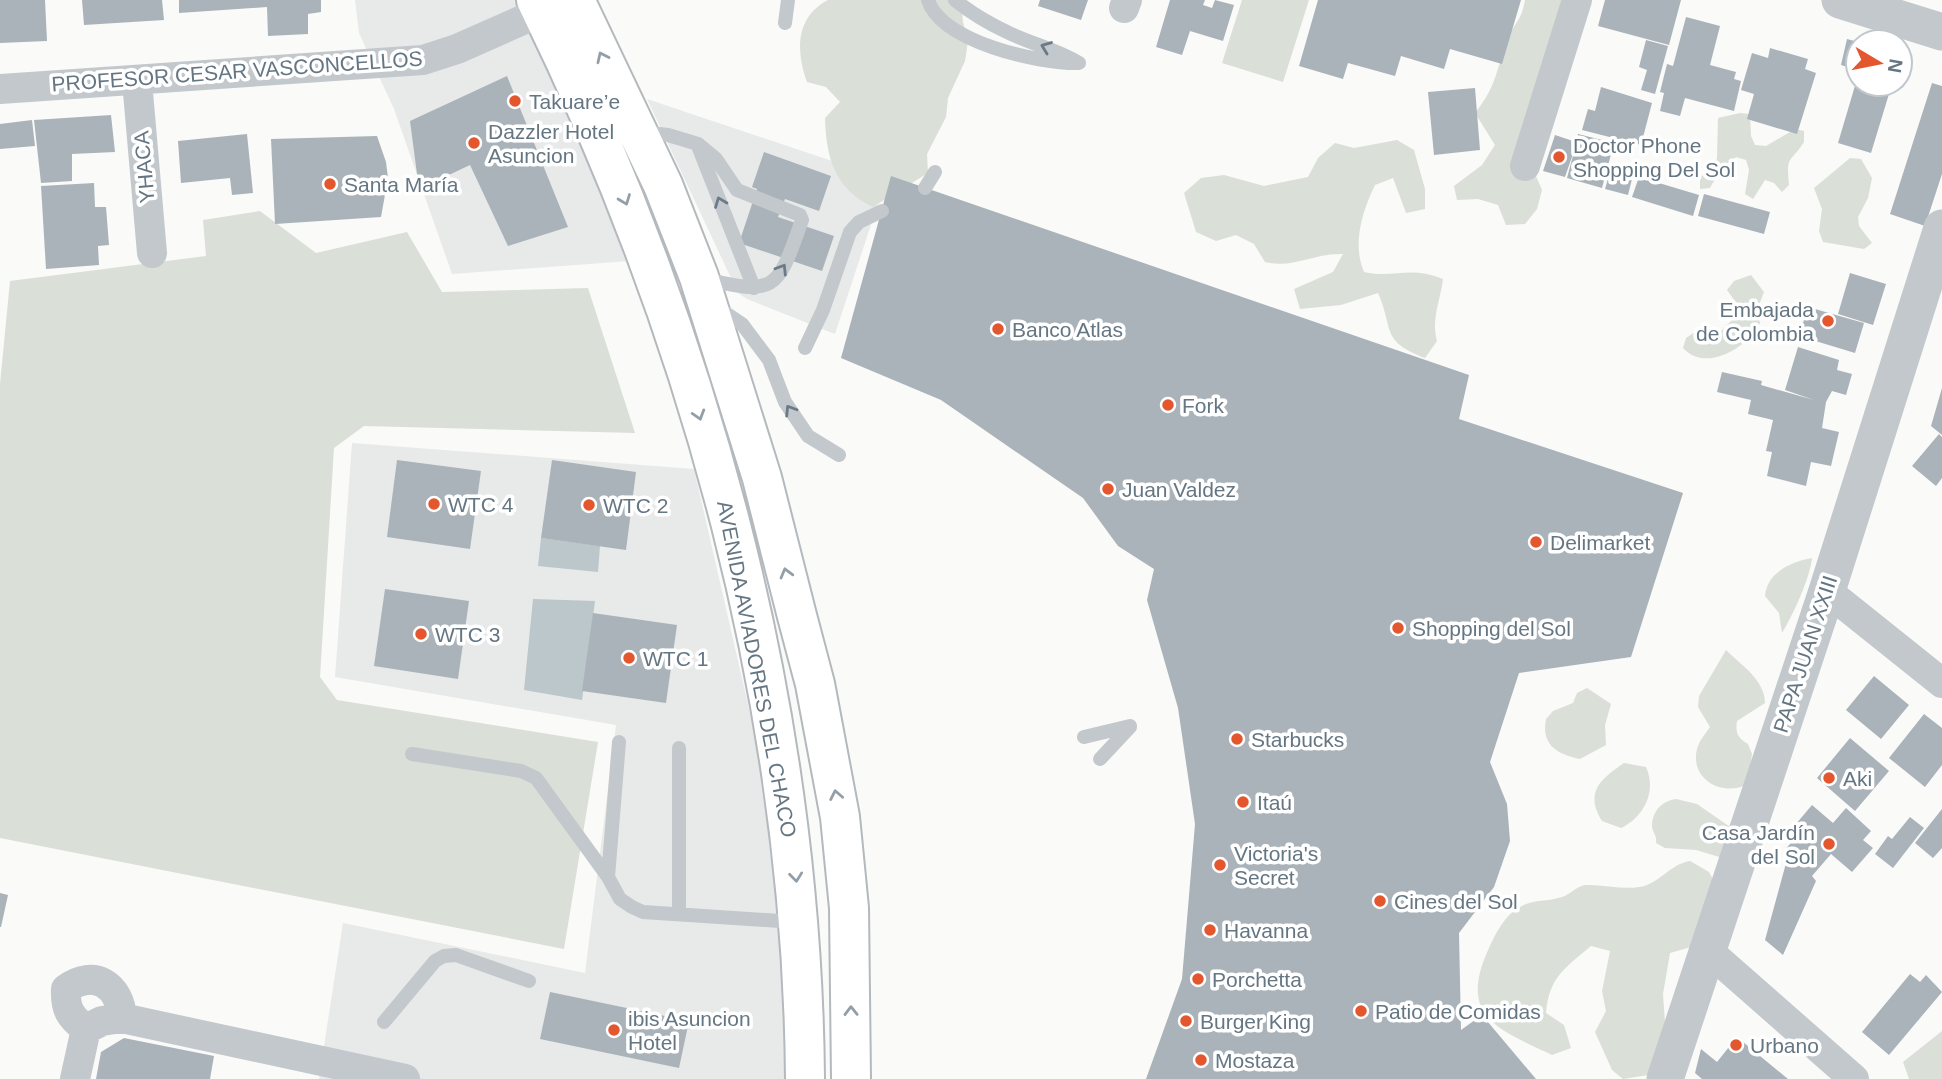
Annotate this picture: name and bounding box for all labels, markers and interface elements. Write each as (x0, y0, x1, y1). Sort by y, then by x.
north arrow (1844, 28, 1914, 98)
one-way arrow (1041, 41, 1053, 55)
street label: PROFESOR CESAR VASCONCELLOS (51, 47, 423, 95)
one-way arrow (597, 52, 611, 64)
text: N (1884, 57, 1907, 74)
place label: Takuare’e (529, 90, 620, 113)
marker: Takuare’e (507, 93, 523, 109)
place label: Dazzler Hotel Asuncion (488, 120, 614, 167)
street label: YHACA (129, 130, 159, 204)
place label: Doctor Phone Shopping Del Sol (1573, 134, 1735, 181)
marker: Dazzler Hotel Asuncion (466, 135, 482, 151)
marker: Doctor Phone Shopping Del Sol (1551, 149, 1567, 165)
place label: Santa María (344, 173, 459, 196)
marker: Santa María (322, 176, 338, 192)
one-way arrow (616, 193, 630, 205)
one-way arrow (714, 196, 728, 208)
one-way arrow (774, 264, 787, 277)
place label: Embajada de Colombia (1696, 298, 1814, 345)
marker: Embajada de Colombia (1820, 313, 1836, 329)
place label: Banco Atlas (1012, 318, 1123, 341)
marker: Banco Atlas (990, 321, 1006, 337)
place label: Fork (1182, 394, 1225, 417)
marker: Fork (1160, 397, 1176, 413)
one-way arrow (786, 404, 799, 417)
one-way arrow (691, 409, 706, 421)
place label: Juan Valdez (1122, 478, 1236, 501)
marker: Juan Valdez (1100, 481, 1116, 497)
place label: WTC 4 (448, 493, 514, 516)
place label: WTC 2 (603, 494, 668, 517)
marker: WTC 4 (426, 496, 442, 512)
marker: WTC 2 (581, 497, 597, 513)
street label: AVENIDA AVIADORES DEL CHACO (713, 499, 801, 839)
place label: Delimarket (1550, 531, 1651, 554)
marker: Delimarket (1528, 534, 1544, 550)
one-way arrow (780, 567, 794, 579)
street label: PAPA JUAN XXIII (1769, 573, 1841, 735)
place label: Shopping del Sol (1412, 617, 1571, 640)
marker: Shopping del Sol (1390, 620, 1406, 636)
place label: WTC 3 (435, 623, 500, 646)
marker: WTC 3 (413, 626, 429, 642)
place label: WTC 1 (643, 647, 708, 670)
marker: WTC 1 (621, 650, 637, 666)
place label: Starbucks (1251, 728, 1344, 751)
marker: Starbucks (1229, 731, 1245, 747)
place label: Aki (1843, 767, 1872, 790)
marker: Aki (1821, 770, 1837, 786)
one-way arrow (829, 789, 844, 801)
place label: Itaú (1257, 791, 1292, 814)
marker: Itaú (1235, 794, 1251, 810)
place label: Casa Jardín del Sol (1702, 821, 1815, 868)
marker: Casa Jardín del Sol (1821, 836, 1837, 852)
place label: Victoria's Secret (1234, 842, 1318, 889)
marker: Victoria's Secret (1212, 857, 1228, 873)
one-way arrow (788, 871, 803, 882)
place label: Cines del Sol (1394, 890, 1518, 913)
marker: Cines del Sol (1372, 893, 1388, 909)
place label: Havanna (1224, 919, 1308, 942)
marker: Havanna (1202, 922, 1218, 938)
place label: Porchetta (1212, 968, 1302, 991)
marker: Porchetta (1190, 971, 1206, 987)
place label: Patio de Comidas (1375, 1000, 1541, 1023)
marker: Patio de Comidas (1353, 1003, 1369, 1019)
one-way arrow (843, 1005, 858, 1016)
place label: ibis Asuncion Hotel (628, 1007, 751, 1054)
place label: Burger King (1200, 1010, 1311, 1033)
marker: Burger King (1178, 1013, 1194, 1029)
marker: ibis Asuncion Hotel (606, 1022, 622, 1038)
place label: Urbano (1750, 1034, 1819, 1057)
marker: Urbano (1728, 1037, 1744, 1053)
place label: Mostaza (1215, 1049, 1295, 1072)
marker: Mostaza (1193, 1052, 1209, 1068)

